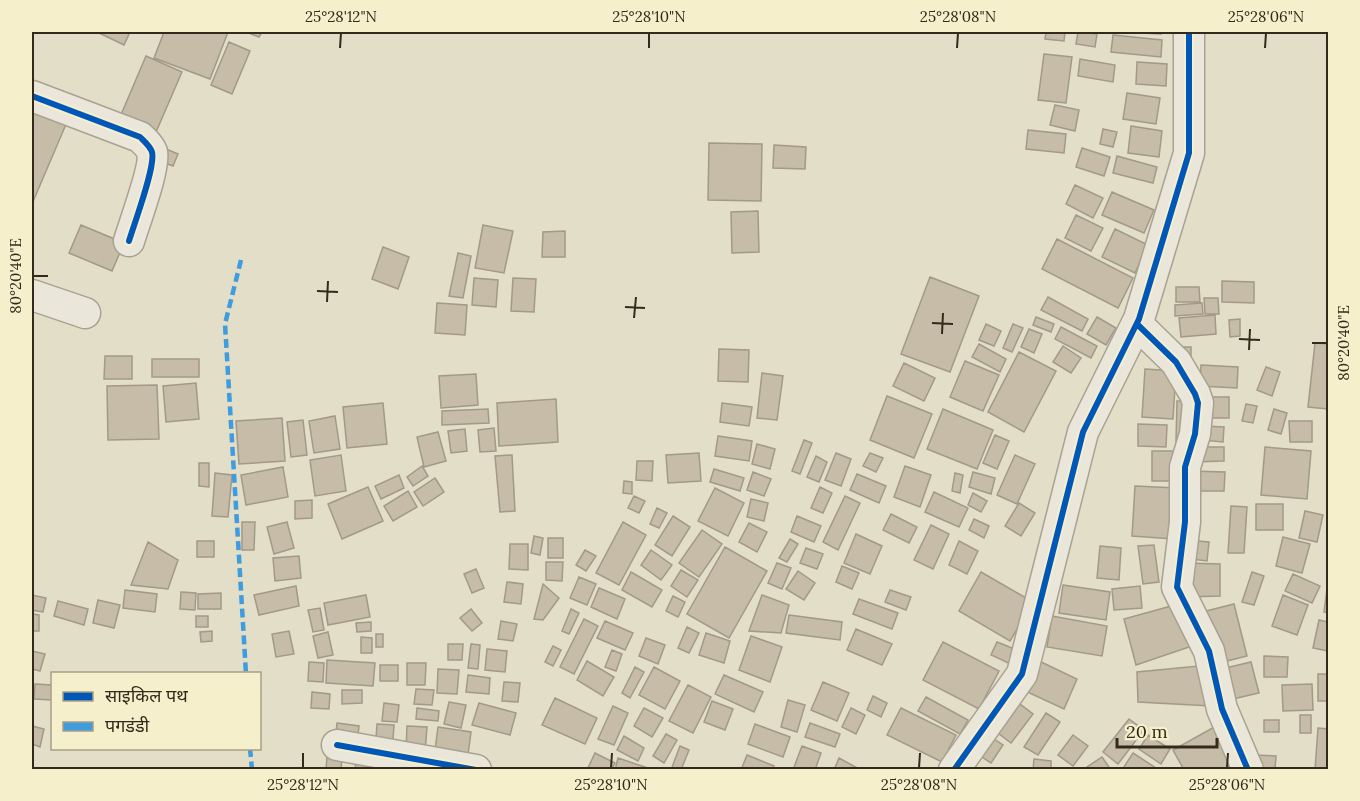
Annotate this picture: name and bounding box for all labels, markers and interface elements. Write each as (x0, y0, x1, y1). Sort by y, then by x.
text: 25°28'12"N (305, 7, 377, 26)
text: 25°28'10"N (612, 7, 686, 26)
text: 25°28'08"N (920, 7, 996, 26)
text: 25°28'06"N (1228, 7, 1304, 26)
text: 80°20'40"E (6, 238, 25, 314)
text: 80°20'40"E (1334, 305, 1353, 381)
legend (51, 672, 261, 750)
text: साइकिल पथ (105, 684, 188, 707)
scale bar (1117, 711, 1218, 749)
text: पगडंडी (105, 714, 150, 737)
text: 20 m (1126, 720, 1168, 743)
text: 25°28'12"N (267, 775, 339, 794)
text: 25°28'10"N (574, 775, 648, 794)
text: 25°28'08"N (881, 775, 957, 794)
text: 25°28'06"N (1189, 775, 1265, 794)

